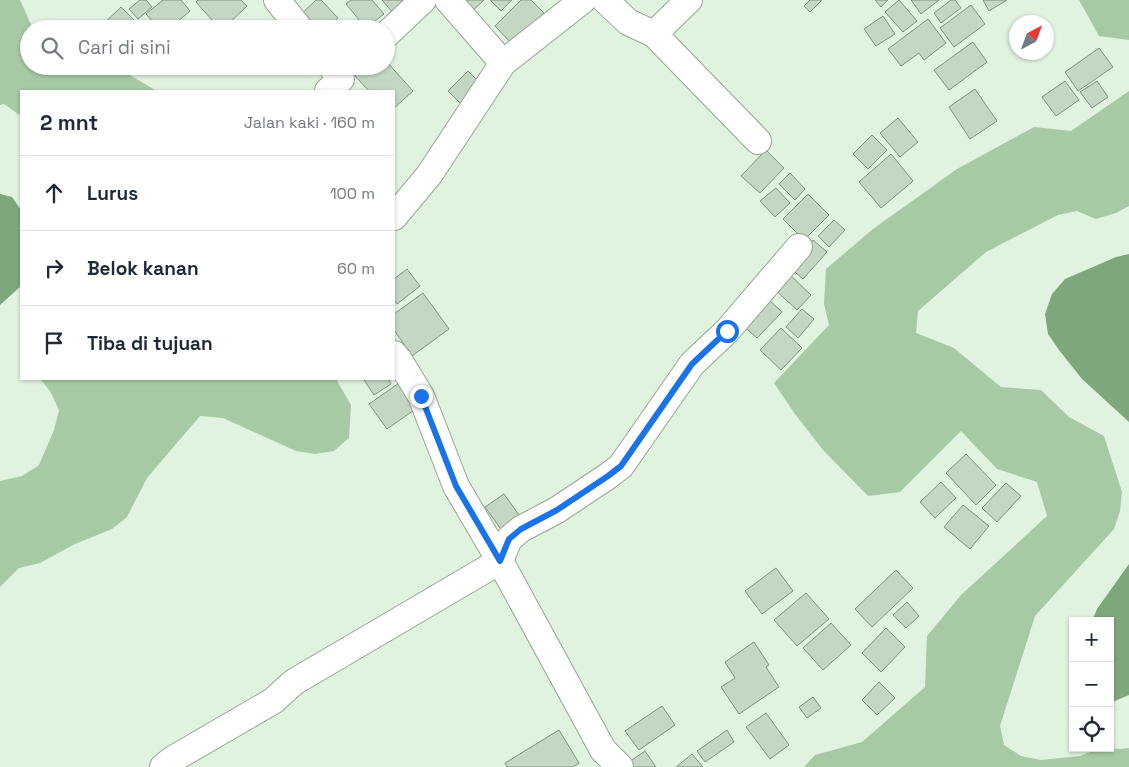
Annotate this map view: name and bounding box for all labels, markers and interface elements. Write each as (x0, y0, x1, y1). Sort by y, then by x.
north arrow (1009, 15, 1054, 60)
search box (20, 20, 395, 75)
icon: search (38, 34, 66, 62)
text: Cari di sini (78, 35, 171, 60)
text: 2 mnt (40, 109, 98, 136)
text: Jalan kaki · 160 m (244, 112, 375, 133)
icon: ahead (40, 179, 68, 207)
text: Lurus (87, 181, 138, 206)
text: 100 m (330, 183, 375, 204)
icon: right (40, 254, 68, 282)
text: Belok kanan (87, 256, 199, 281)
text: 60 m (337, 258, 375, 279)
route start (716, 320, 739, 343)
icon: arrive (40, 329, 68, 357)
text: Tiba di tujuan (87, 331, 213, 356)
route end (410, 385, 433, 408)
map controls (1069, 617, 1114, 752)
button: + (1069, 617, 1114, 662)
button: − (1069, 662, 1114, 707)
button: locate (1069, 707, 1114, 752)

